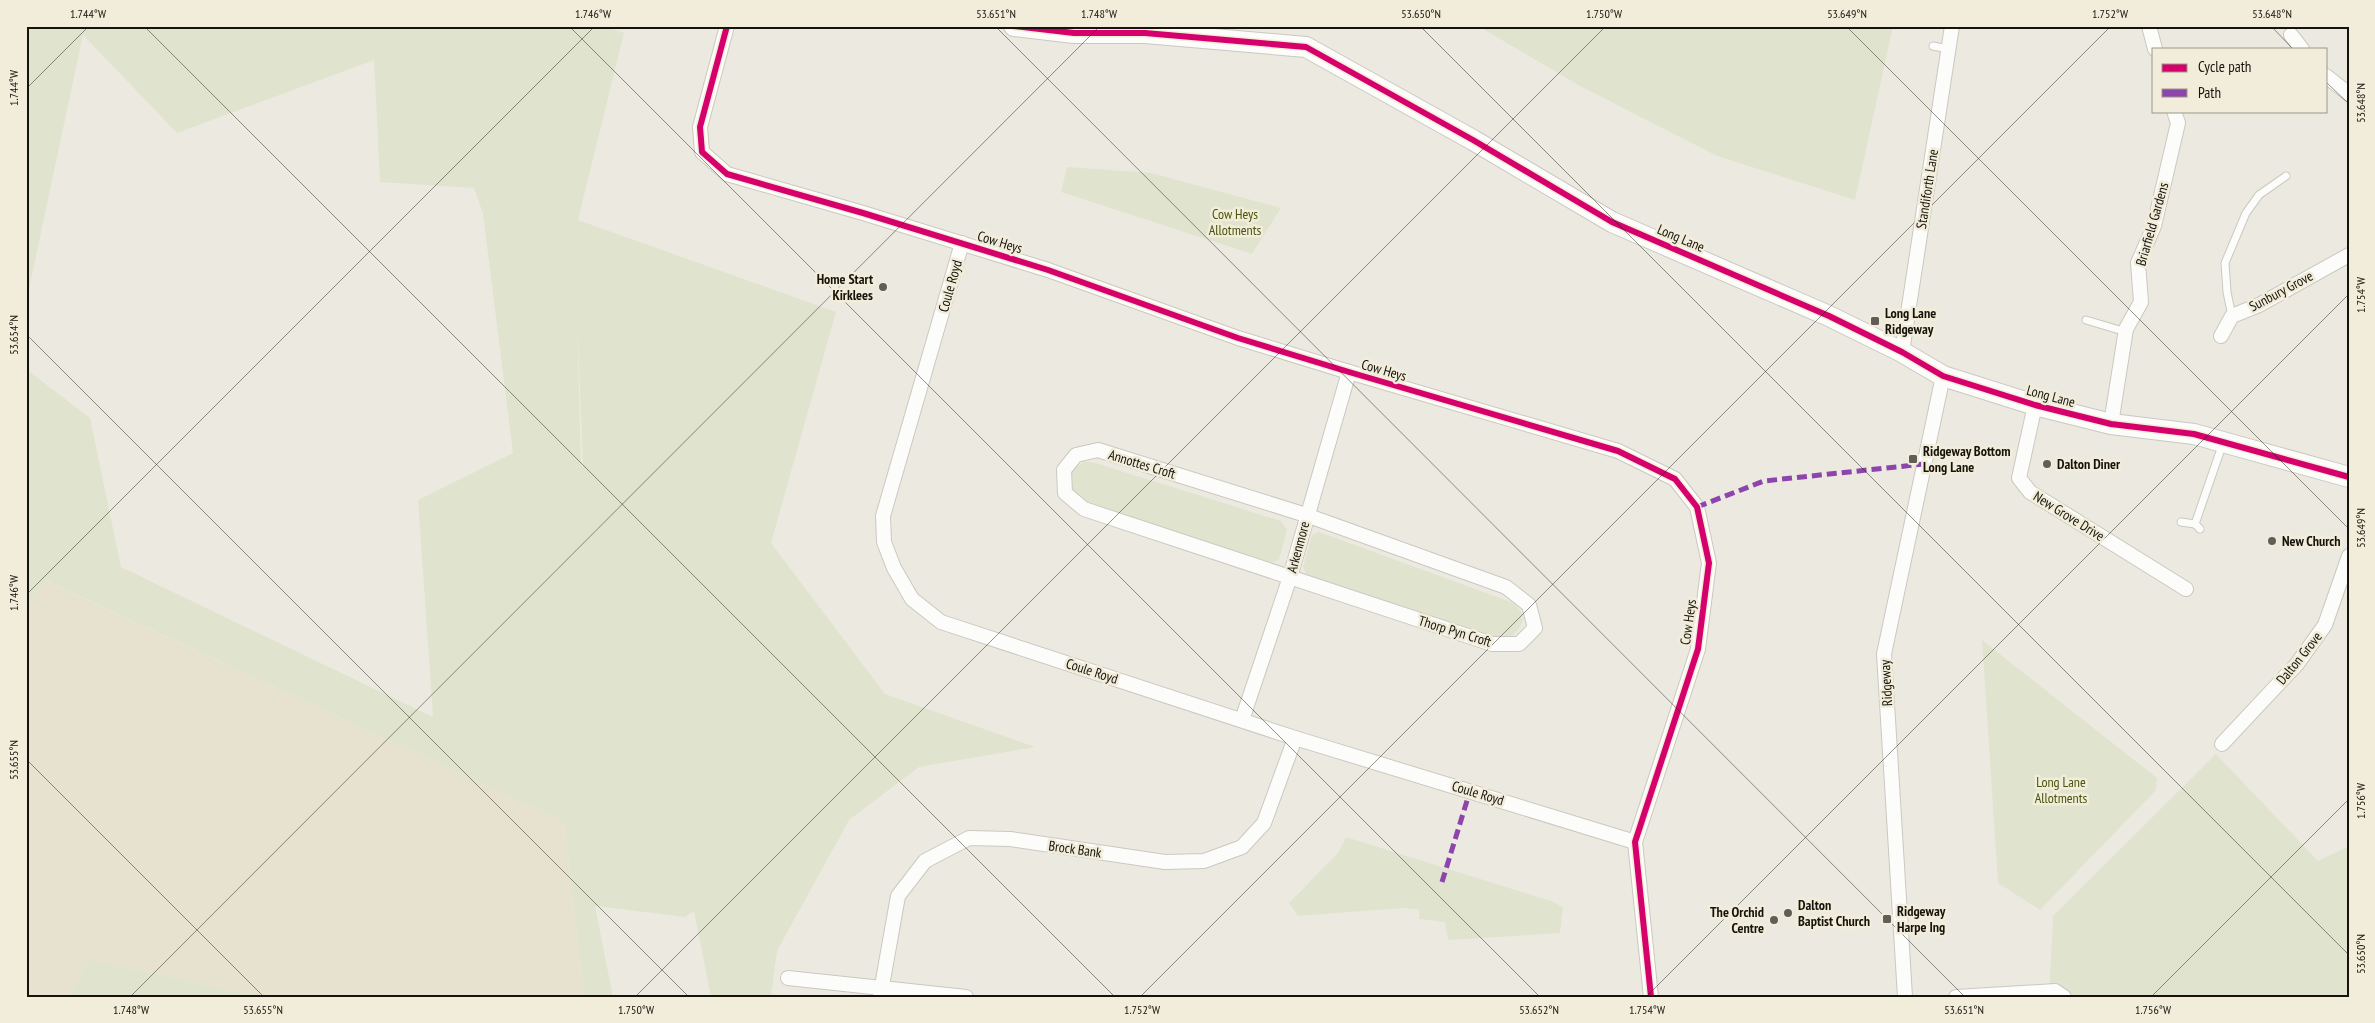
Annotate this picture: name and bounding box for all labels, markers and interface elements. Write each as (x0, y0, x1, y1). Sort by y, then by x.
text: 1.744°W (70, 6, 106, 21)
text: 1.746°W (575, 6, 611, 21)
text: 53.651°N (976, 6, 1016, 21)
text: 1.748°W (1081, 6, 1117, 21)
text: 53.650°N (1401, 6, 1441, 21)
text: 1.750°W (1586, 6, 1622, 21)
text: 53.649°N (1827, 6, 1867, 21)
text: 1.752°W (2092, 6, 2128, 21)
text: 53.648°N (2252, 6, 2292, 21)
legend (2152, 48, 2328, 112)
text: Cycle path (2198, 57, 2251, 76)
text: 1.744°W (6, 70, 21, 106)
text: Path (2198, 83, 2221, 102)
text: 53.648°N (2353, 83, 2368, 123)
street label: Standiforth Lane (1912, 148, 1942, 230)
street label: Briarfield Gardens (2131, 180, 2173, 268)
park label: Cow Heys Allotments (1209, 205, 1262, 239)
street label: Long Lane (1655, 220, 1708, 256)
street label: Cow Heys (975, 227, 1025, 257)
street label: Coule Royd (934, 258, 966, 314)
street label: Sunbury Grove (2246, 267, 2316, 315)
place label: Home Start Kirklees (817, 270, 873, 304)
text: 1.754°W (2353, 277, 2368, 313)
marker: Home Start Kirklees (877, 281, 889, 293)
place label: Long Lane Ridgeway (1885, 304, 1936, 338)
text: 53.654°N (6, 315, 21, 355)
marker: Long Lane Ridgeway (1869, 315, 1881, 327)
street label: Cow Heys (1359, 355, 1409, 385)
street label: Long Lane (2025, 381, 2077, 411)
place label: Ridgeway Bottom Long Lane (1923, 442, 2010, 476)
street label: Annottes Croft (1106, 445, 1178, 483)
marker: Ridgeway Bottom Long Lane (1907, 453, 1919, 465)
place label: Dalton Diner (2057, 455, 2121, 473)
marker: Dalton Diner (2041, 458, 2053, 470)
street label: New Grove Drive (2030, 487, 2108, 545)
text: 53.649°N (2353, 508, 2368, 548)
street label: Arkenmore (1283, 519, 1314, 575)
place label: New Church (2282, 532, 2341, 550)
marker: New Church (2266, 535, 2278, 547)
text: 1.746°W (6, 575, 21, 611)
street label: Cow Heys (1676, 598, 1700, 646)
street label: Thorp Pyn Croft (1416, 611, 1494, 651)
street label: Dalton Grove (2272, 628, 2326, 688)
street label: Coule Royd (1064, 654, 1120, 688)
street label: Ridgeway (1876, 659, 1896, 707)
text: 53.655°N (6, 740, 21, 780)
park label: Long Lane Allotments (2035, 773, 2088, 807)
street label: Coule Royd (1450, 777, 1506, 809)
text: 1.756°W (2353, 783, 2368, 819)
street label: Brock Bank (1047, 836, 1103, 862)
place label: Dalton Baptist Church (1798, 896, 1870, 930)
place label: Ridgeway Harpe Ing (1897, 902, 1946, 936)
place label: The Orchid Centre (1710, 903, 1764, 937)
marker: Dalton Baptist Church (1782, 907, 1794, 919)
marker: Ridgeway Harpe Ing (1881, 913, 1893, 925)
marker: The Orchid Centre (1768, 914, 1780, 926)
text: 53.650°N (2353, 934, 2368, 974)
text: 1.748°W (113, 1002, 149, 1017)
text: 53.655°N (243, 1002, 283, 1017)
text: 1.750°W (618, 1002, 654, 1017)
text: 1.752°W (1124, 1002, 1160, 1017)
text: 53.652°N (1519, 1002, 1559, 1017)
text: 1.754°W (1629, 1002, 1665, 1017)
text: 53.651°N (1944, 1002, 1984, 1017)
text: 1.756°W (2135, 1002, 2171, 1017)

